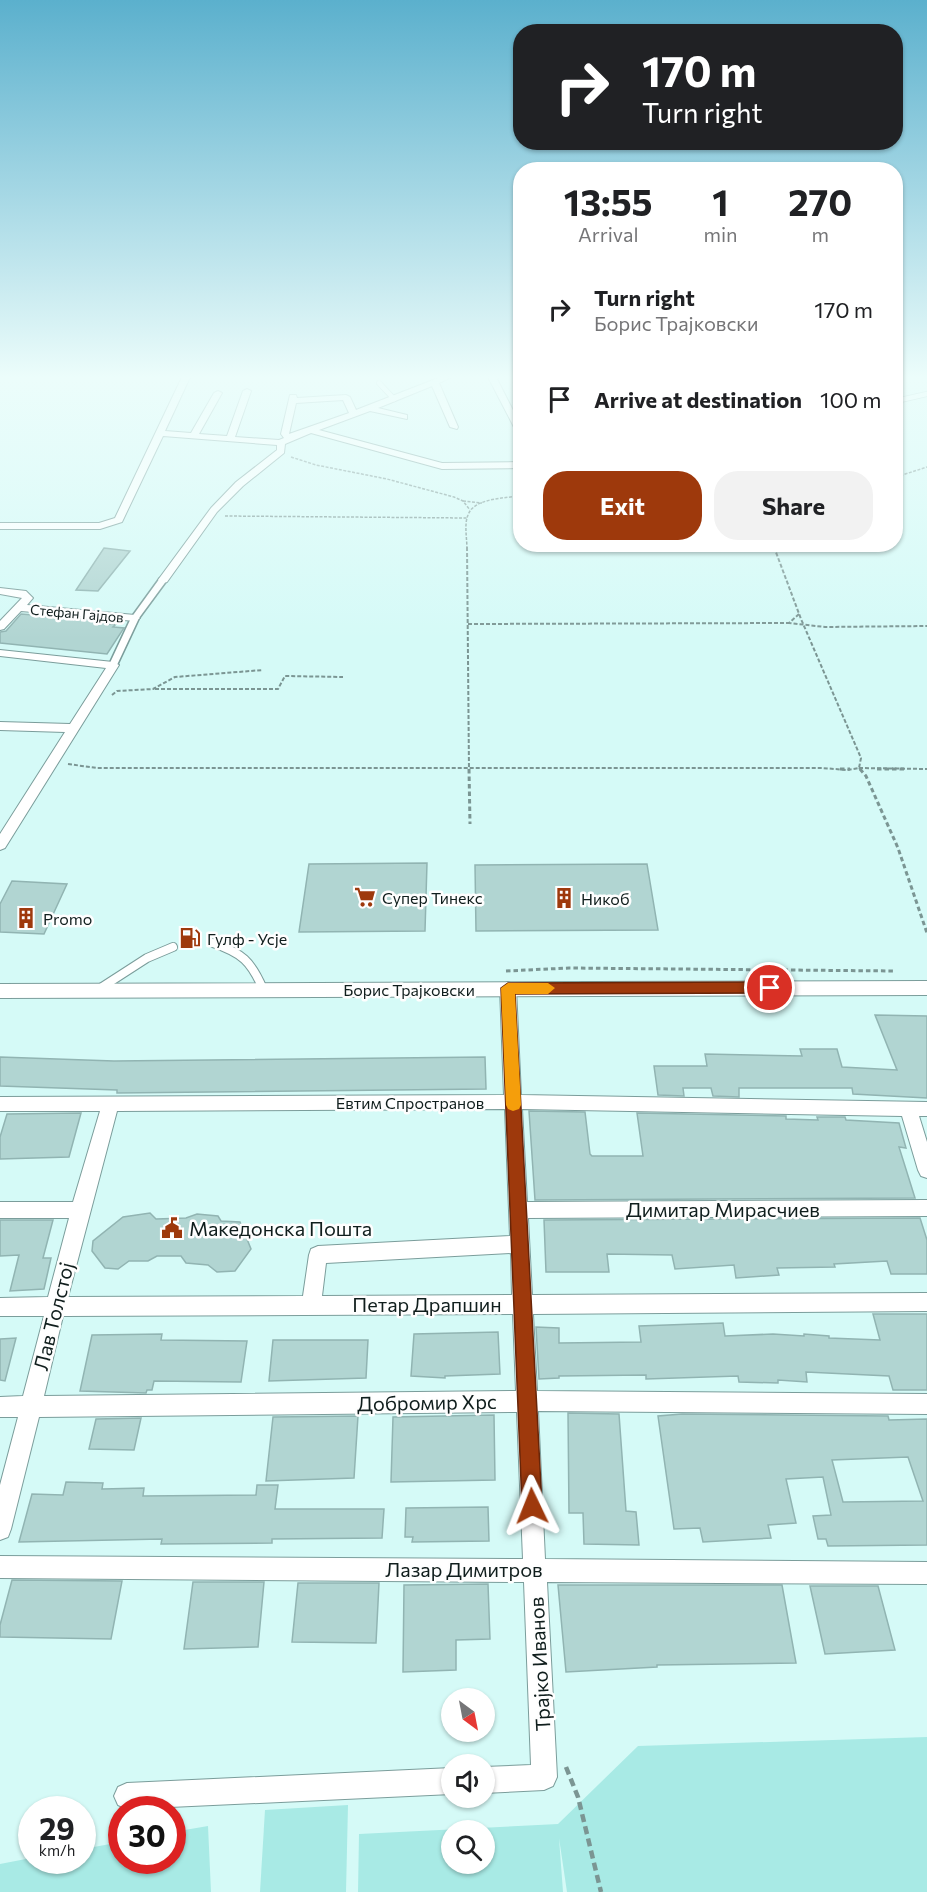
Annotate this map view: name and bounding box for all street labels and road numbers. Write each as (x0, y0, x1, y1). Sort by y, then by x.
street label: Стефан Гајдов (30, 600, 124, 626)
street label: Борис Трајковски (343, 980, 475, 999)
street label: Евтим Спространов (336, 1093, 484, 1112)
street label: Димитар Мирасчиев (626, 1197, 820, 1221)
street label: Лав Толстој (28, 1259, 78, 1373)
street label: Петар Драпшин (352, 1292, 502, 1316)
street label: Добромир Хрс (357, 1389, 497, 1415)
street label: Лазар Димитров (385, 1557, 543, 1581)
street label: Трајко Иванов (524, 1596, 554, 1732)

